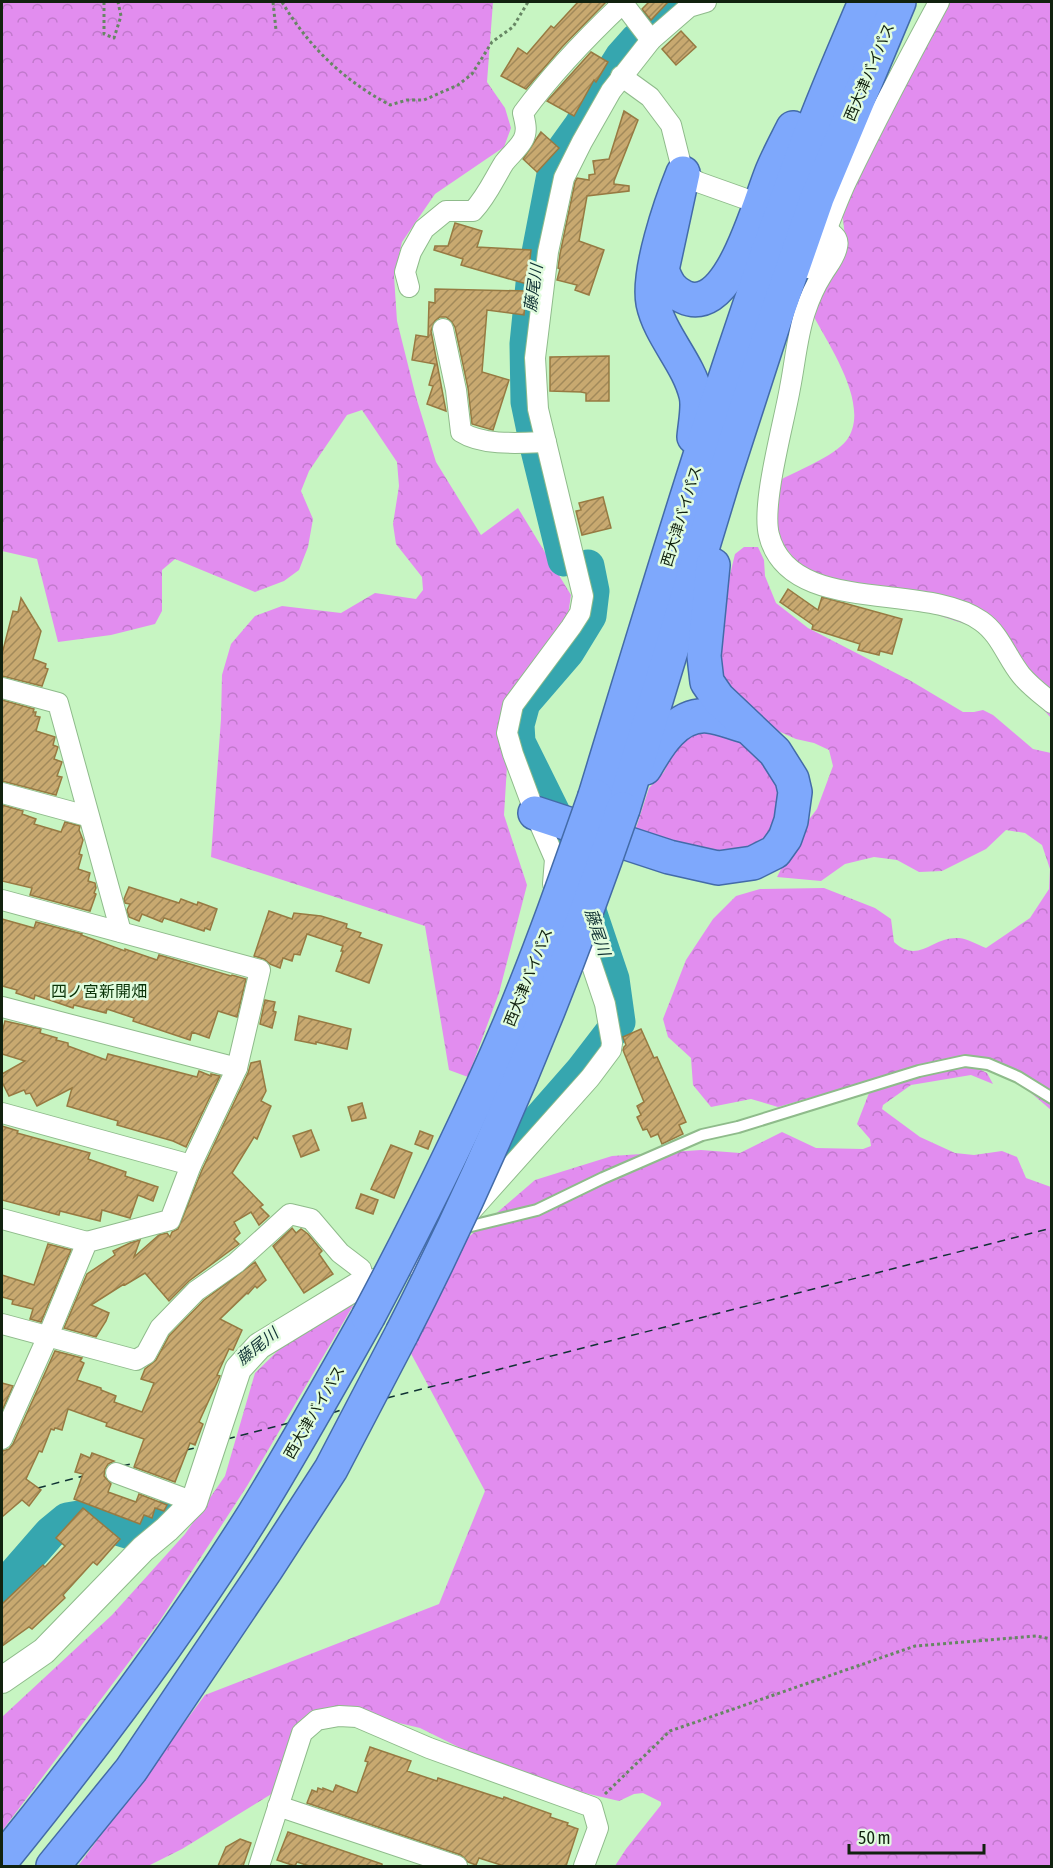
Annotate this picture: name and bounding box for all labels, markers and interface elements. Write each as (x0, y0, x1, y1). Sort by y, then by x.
street label: 西大津バイパス (841, 20, 897, 124)
water label: 藤尾川 (521, 261, 546, 313)
street label: 西大津バイパス (658, 463, 704, 569)
water label: 藤尾川 (582, 906, 615, 960)
street label: 西大津バイパス (501, 925, 555, 1029)
district label: 四ノ宮新開畑 (51, 982, 147, 1000)
water label: 藤尾川 (233, 1323, 283, 1368)
street label: 西大津バイパス (280, 1362, 348, 1462)
scale bar (849, 1817, 984, 1855)
text: 50 m (858, 1827, 890, 1848)

